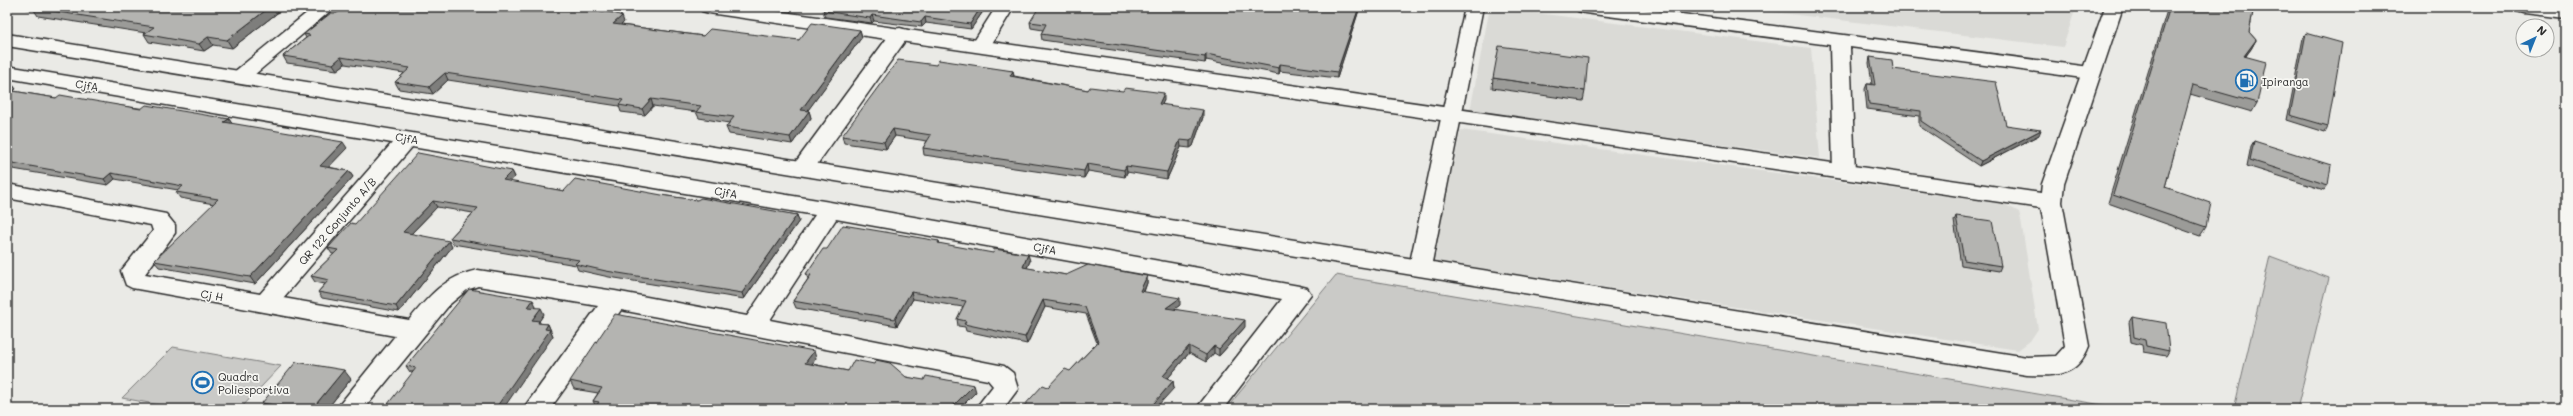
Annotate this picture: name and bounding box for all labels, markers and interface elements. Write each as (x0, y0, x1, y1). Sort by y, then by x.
north arrow (2515, 18, 2555, 58)
text: N (2534, 22, 2550, 39)
fuel station icon: Ipiranga (2234, 68, 2260, 94)
place label: Ipiranga (2262, 74, 2309, 89)
street label: CjfA (74, 76, 100, 94)
street label: CjfA (394, 129, 420, 147)
street label: QR 122 Conjunto A/B (295, 174, 379, 268)
street label: CjfA (713, 183, 739, 201)
street label: CjfA (1032, 239, 1058, 257)
street label: Cj H (199, 286, 225, 304)
sports icon: Quadra Poliesportiva (189, 369, 215, 395)
place label: Quadra Poliesportiva (218, 369, 289, 397)

